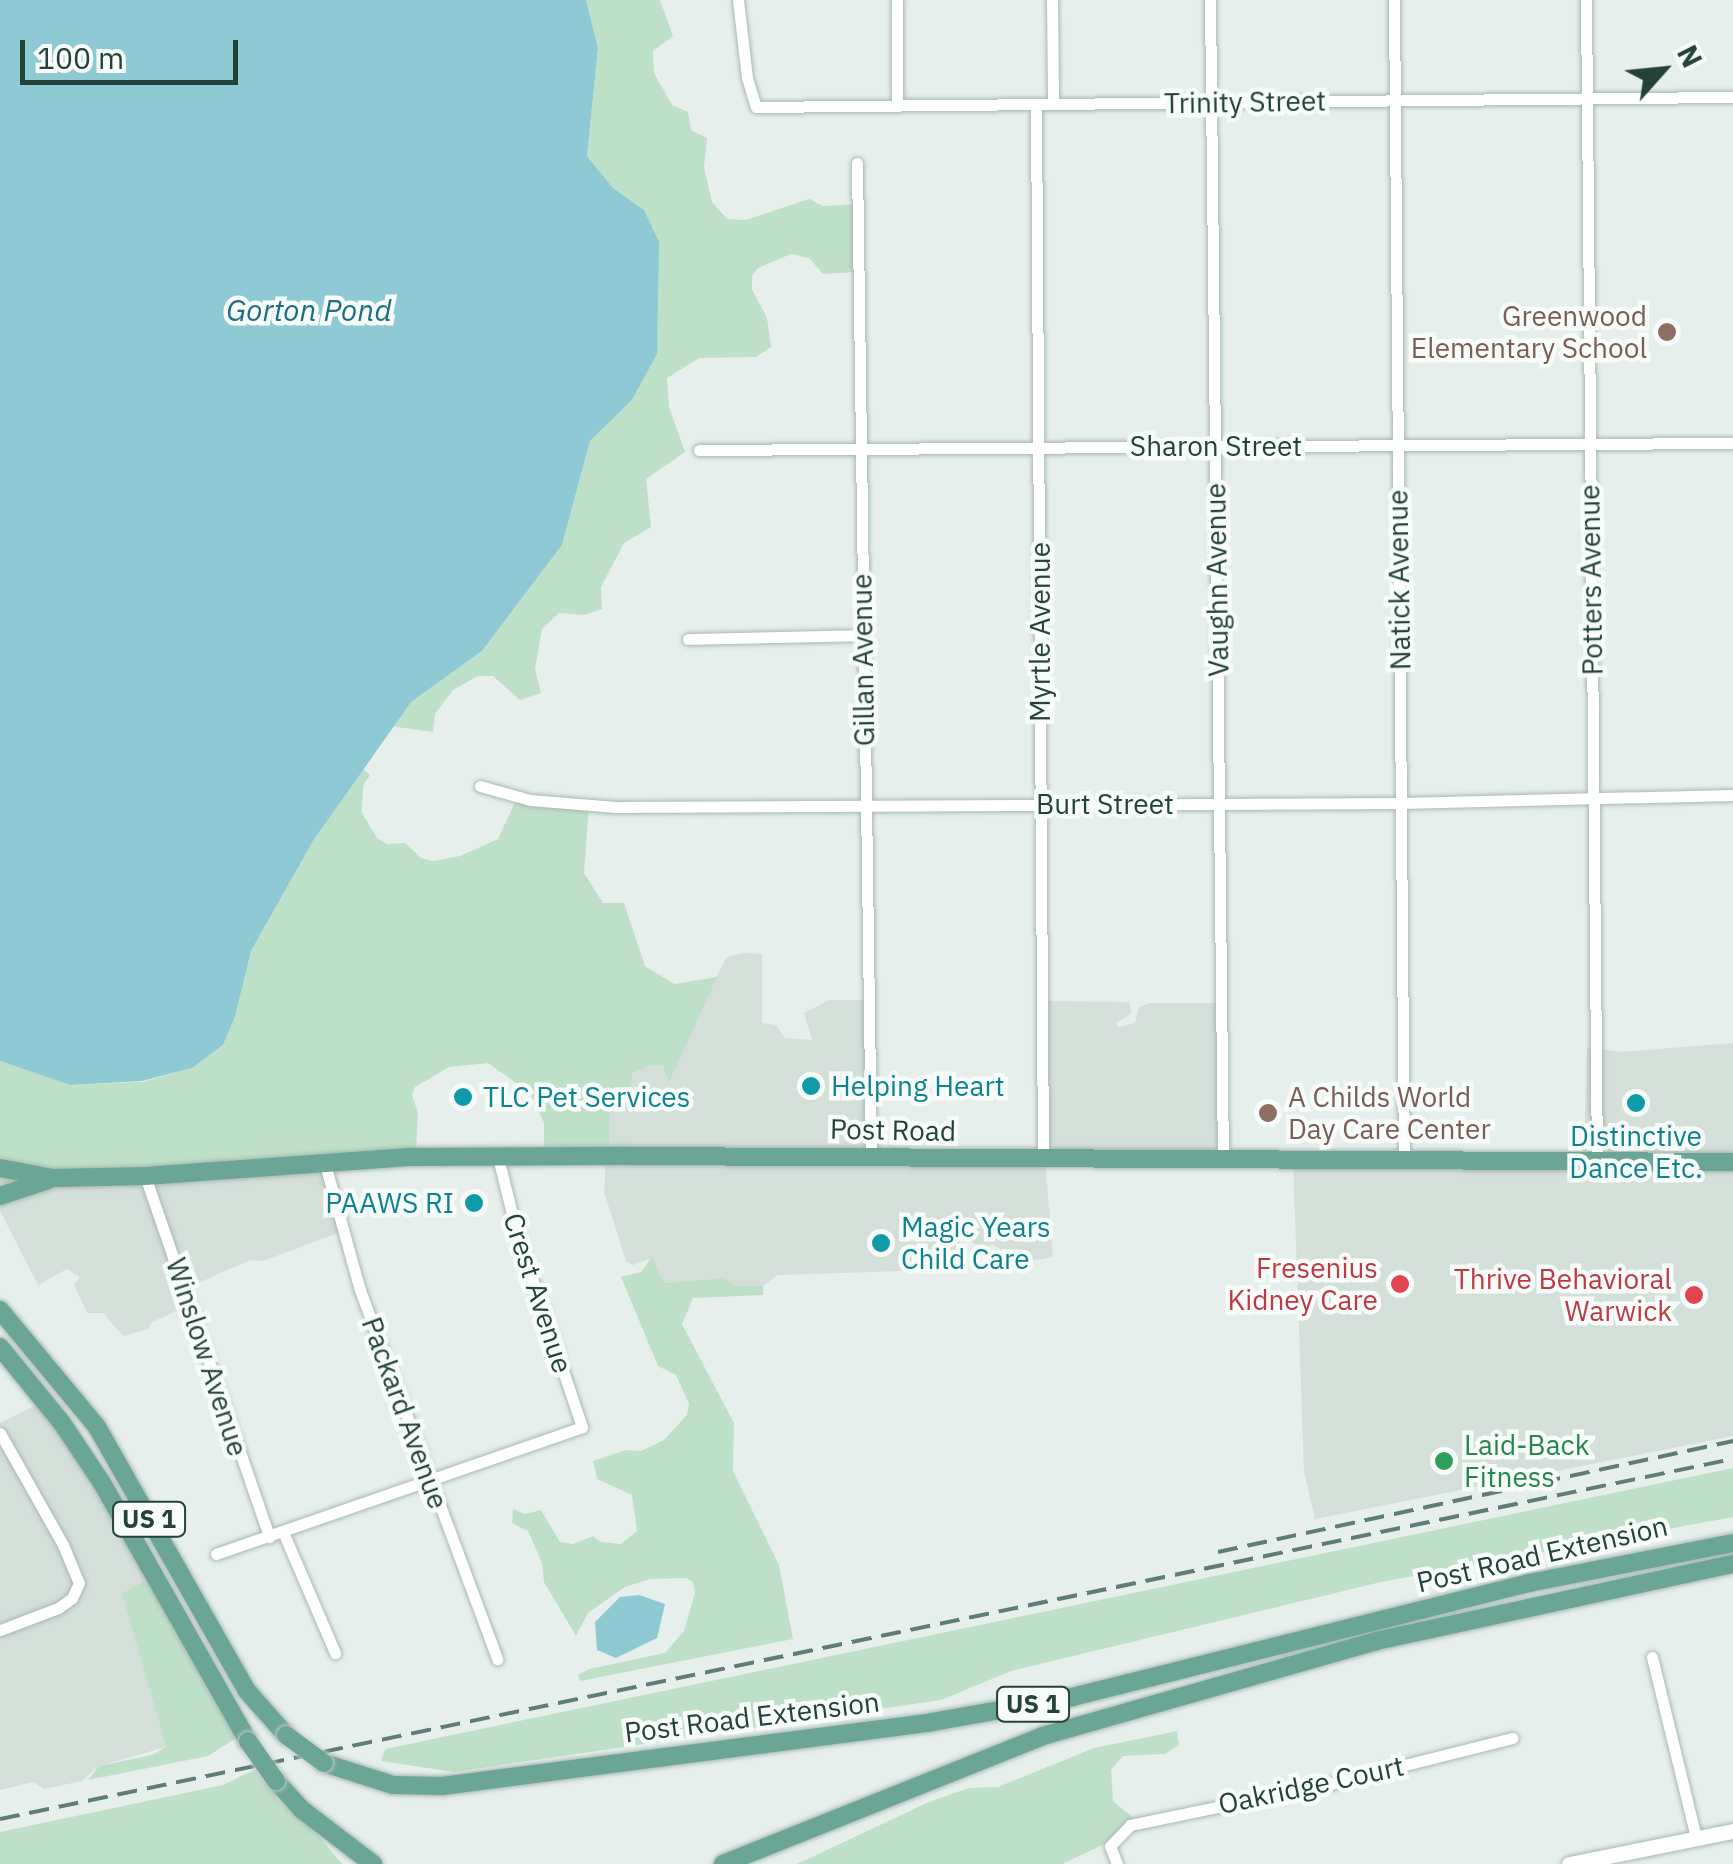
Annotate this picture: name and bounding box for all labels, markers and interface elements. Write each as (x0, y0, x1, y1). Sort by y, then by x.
scale bar (25, 20, 242, 82)
north arrow (1613, 20, 1713, 120)
text: 100 m (37, 38, 124, 77)
text: N (1669, 39, 1711, 74)
street label: Trinity Street (1164, 84, 1326, 120)
water label: Gorton Pond (226, 292, 392, 328)
place label: Greenwood Elementary School (1411, 299, 1647, 365)
marker: Greenwood Elementary School (1656, 321, 1678, 343)
street label: Sharon Street (1130, 429, 1302, 463)
street label: Vaughn Avenue (1199, 483, 1235, 677)
street label: Potters Avenue (1573, 484, 1609, 676)
street label: Natick Avenue (1381, 489, 1417, 671)
street label: Myrtle Avenue (1023, 542, 1057, 722)
street label: Gillan Avenue (845, 573, 881, 747)
street label: Burt Street (1036, 787, 1174, 821)
place label: Helping Heart (831, 1069, 1005, 1103)
marker: Helping Heart (800, 1075, 822, 1097)
place label: TLC Pet Services (483, 1080, 690, 1114)
place label: A Childs World Day Care Center (1288, 1080, 1491, 1146)
marker: TLC Pet Services (452, 1086, 474, 1108)
marker: Distinctive Dance Etc. (1625, 1092, 1647, 1114)
marker: A Childs World Day Care Center (1257, 1102, 1279, 1124)
street label: Post Road (830, 1112, 956, 1148)
place label: Distinctive Dance Etc. (1569, 1119, 1703, 1185)
place label: PAAWS RI (325, 1186, 454, 1220)
marker: PAAWS RI (463, 1192, 485, 1214)
street label: Crest Avenue (496, 1209, 580, 1377)
place label: Magic Years Child Care (901, 1210, 1051, 1276)
marker: Magic Years Child Care (870, 1232, 892, 1254)
place label: Fresenius Kidney Care (1227, 1251, 1378, 1317)
street label: Winslow Avenue (159, 1254, 255, 1460)
place label: Thrive Behavioral Warwick (1454, 1262, 1672, 1328)
marker: Fresenius Kidney Care (1387, 1271, 1413, 1297)
marker: Thrive Behavioral Warwick (1681, 1282, 1707, 1308)
street label: Packard Avenue (355, 1312, 455, 1514)
place label: Laid-Back Fitness (1464, 1428, 1589, 1494)
marker: Laid-Back Fitness (1433, 1450, 1455, 1472)
road number: US 1 (112, 1499, 186, 1539)
street label: Post Road Extension (1413, 1509, 1671, 1599)
road number: US 1 (996, 1684, 1070, 1724)
street label: Post Road Extension (623, 1685, 881, 1749)
street label: Oakridge Court (1215, 1749, 1407, 1821)

